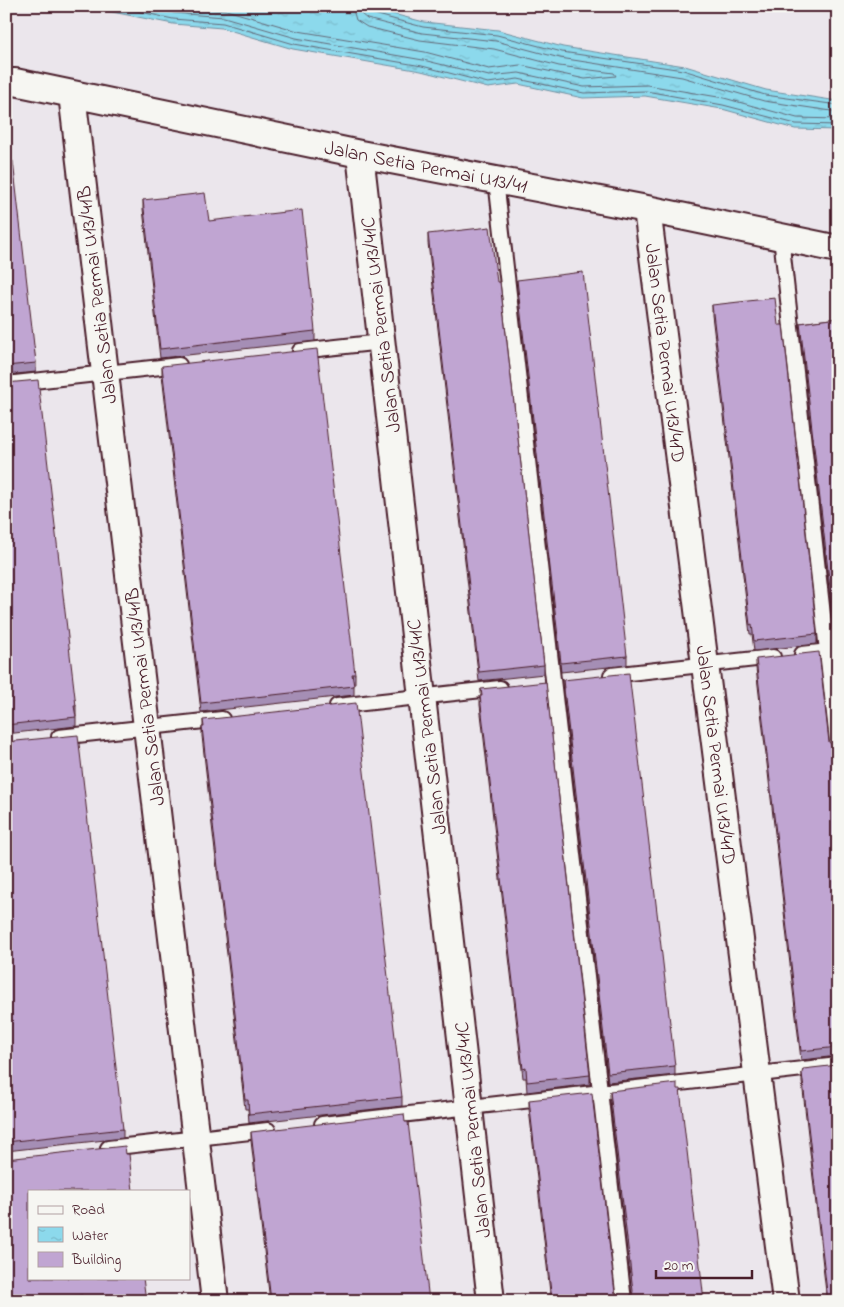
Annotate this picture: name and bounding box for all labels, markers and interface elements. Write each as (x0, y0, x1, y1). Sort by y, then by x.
street label: Jalan Setia Permai U13/41 (322, 135, 529, 202)
street label: Jalan Setia Permai U13/41B (71, 184, 126, 405)
street label: Jalan Setia Permai U13/41C (355, 215, 410, 434)
street label: Jalan Setia Permai U13/41D (636, 242, 691, 465)
street label: Jalan Setia Permai U13/41B (119, 586, 174, 807)
street label: Jalan Setia Permai U13/41C (401, 617, 456, 836)
street label: Jalan Setia Permai U13/41D (687, 644, 742, 867)
street label: Jalan Setia Permai U13/41C (449, 1020, 500, 1239)
legend (28, 1190, 190, 1280)
text: Road (72, 1199, 105, 1221)
text: Water (72, 1225, 108, 1247)
scale bar (656, 1247, 753, 1279)
text: Building (71, 1249, 121, 1272)
text: 20 m (664, 1255, 694, 1277)

